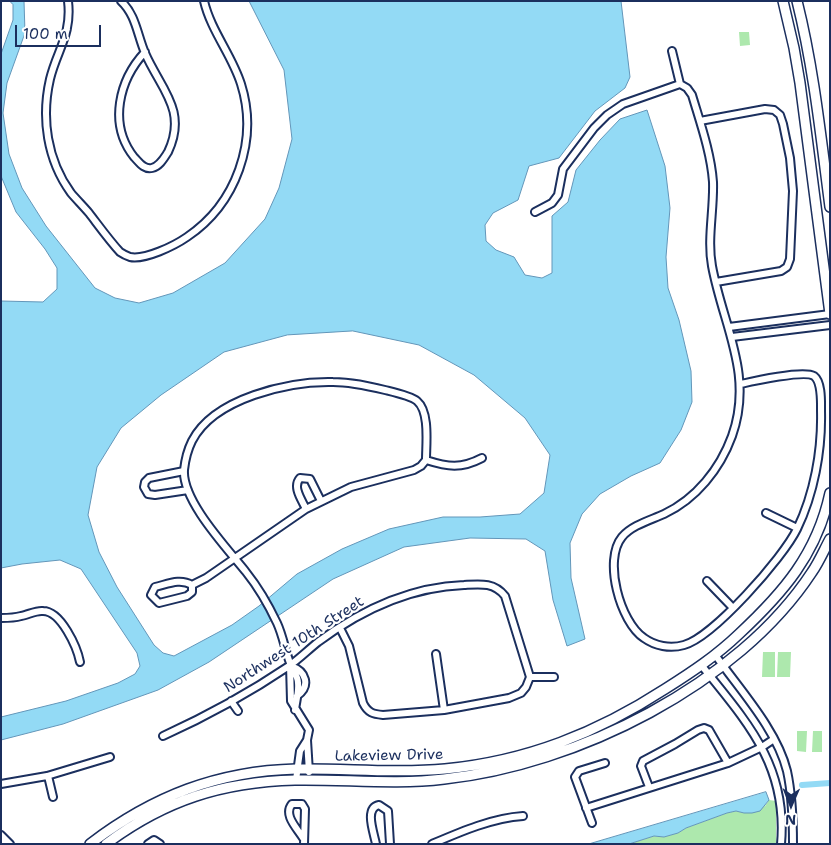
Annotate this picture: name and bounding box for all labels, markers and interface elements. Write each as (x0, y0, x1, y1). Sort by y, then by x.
scale bar (18, 15, 104, 47)
text: 100 m (23, 24, 68, 44)
street label: Northwest 10th Street (221, 593, 367, 697)
street label: Lakeview Drive (334, 746, 444, 766)
north arrow (766, 780, 816, 830)
text: N (785, 811, 796, 829)

